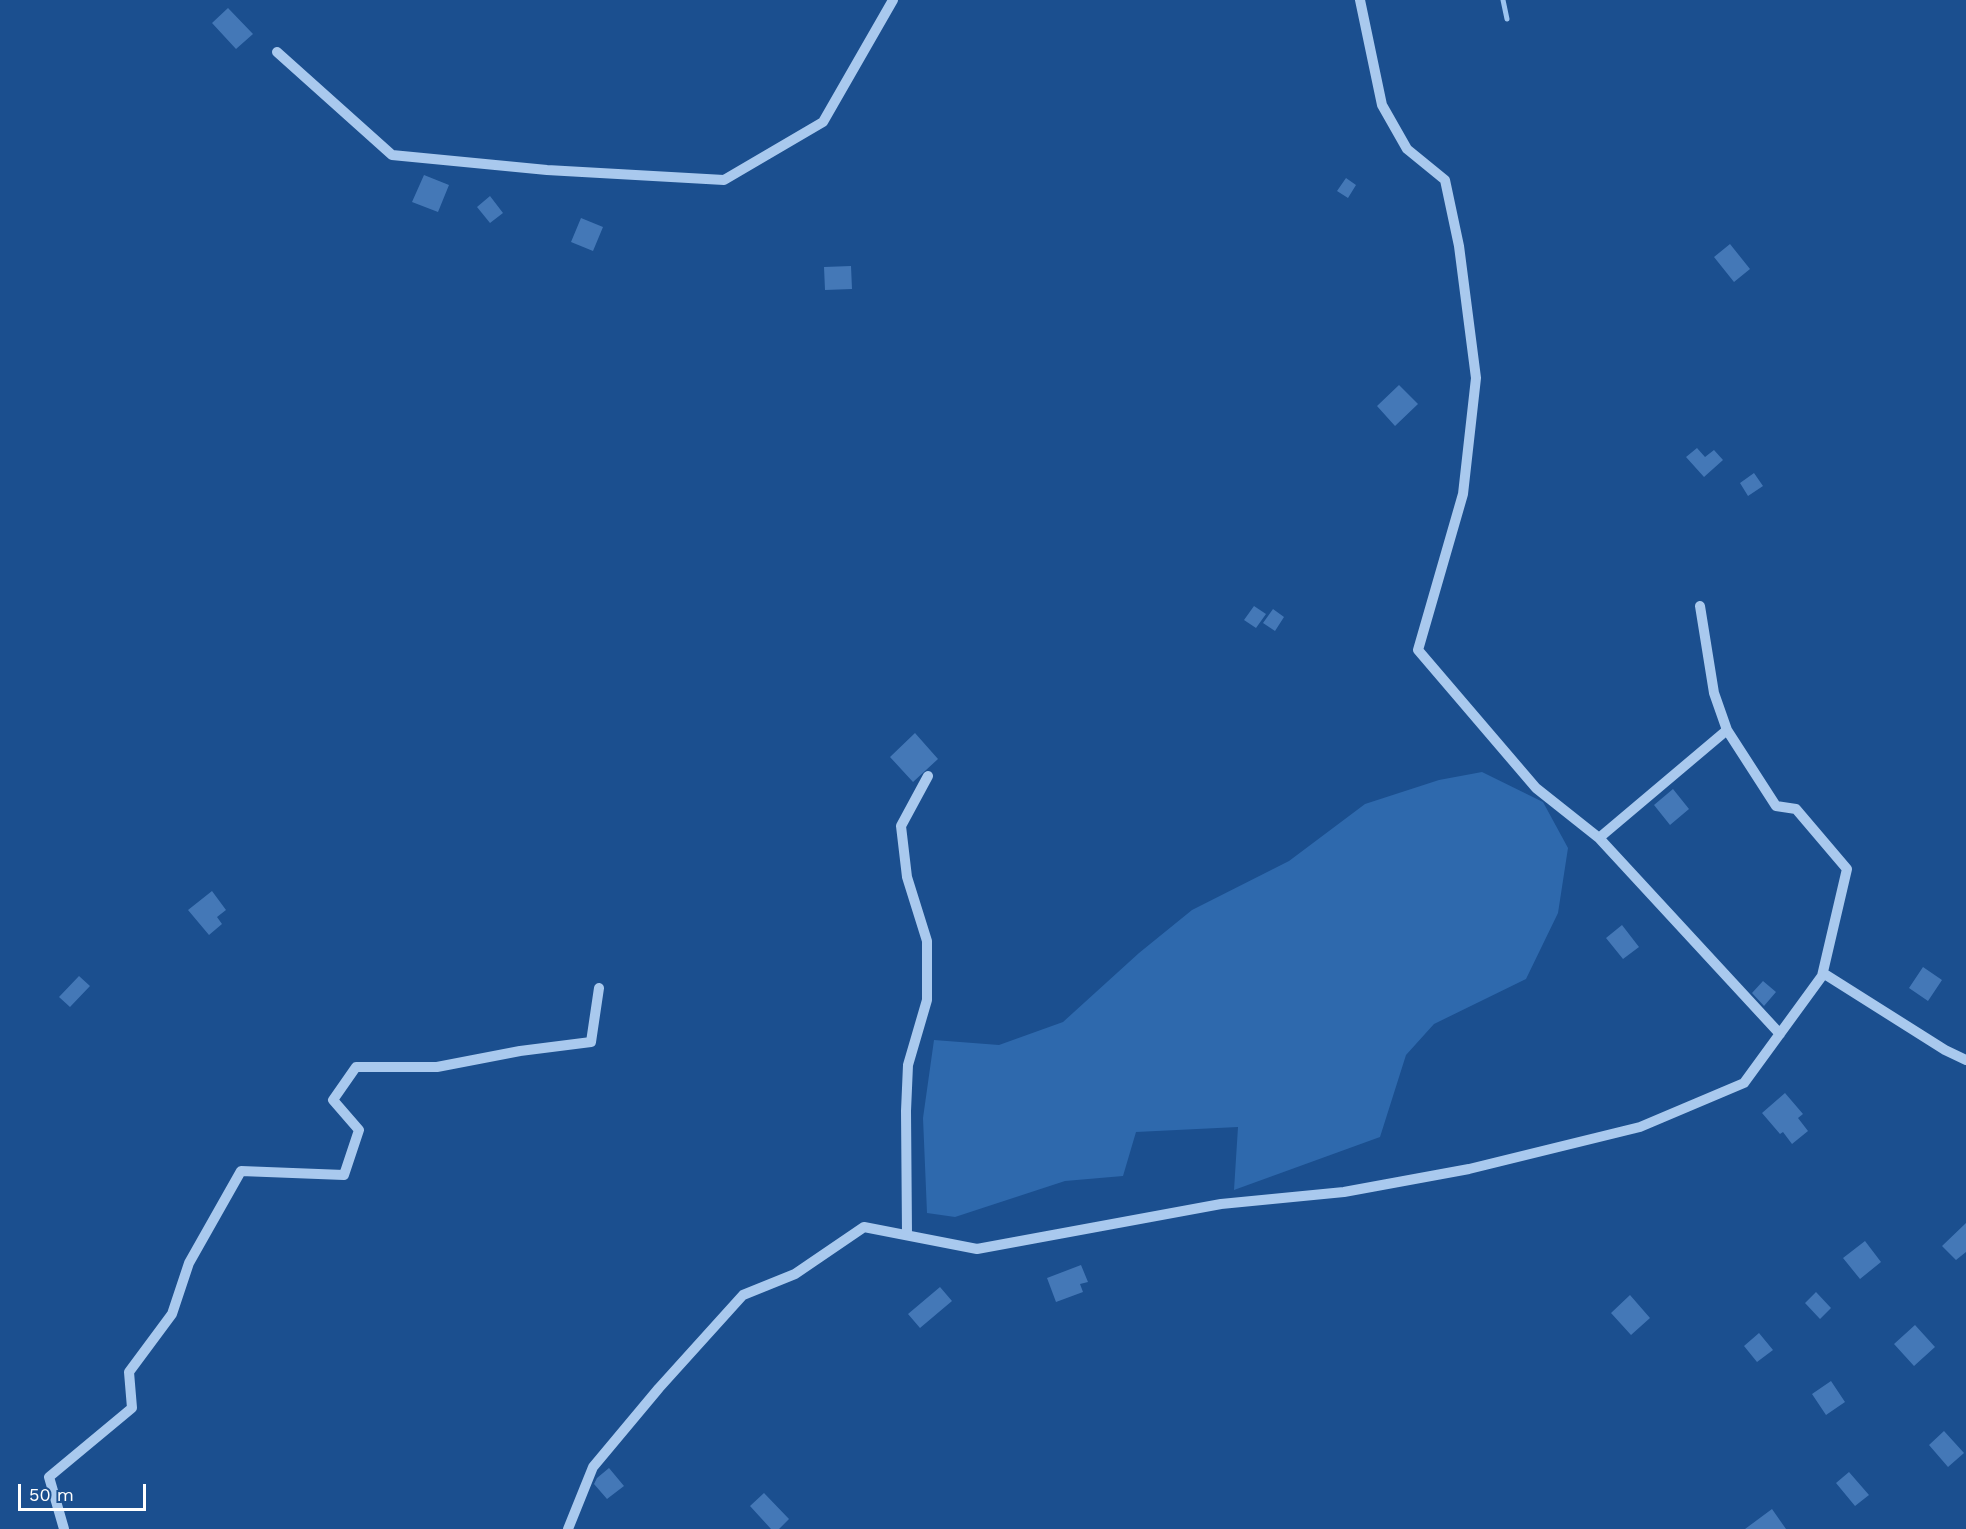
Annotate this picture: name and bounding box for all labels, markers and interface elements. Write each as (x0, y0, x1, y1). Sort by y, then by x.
scale bar (21, 1472, 148, 1510)
text: 50 m (29, 1484, 74, 1505)

